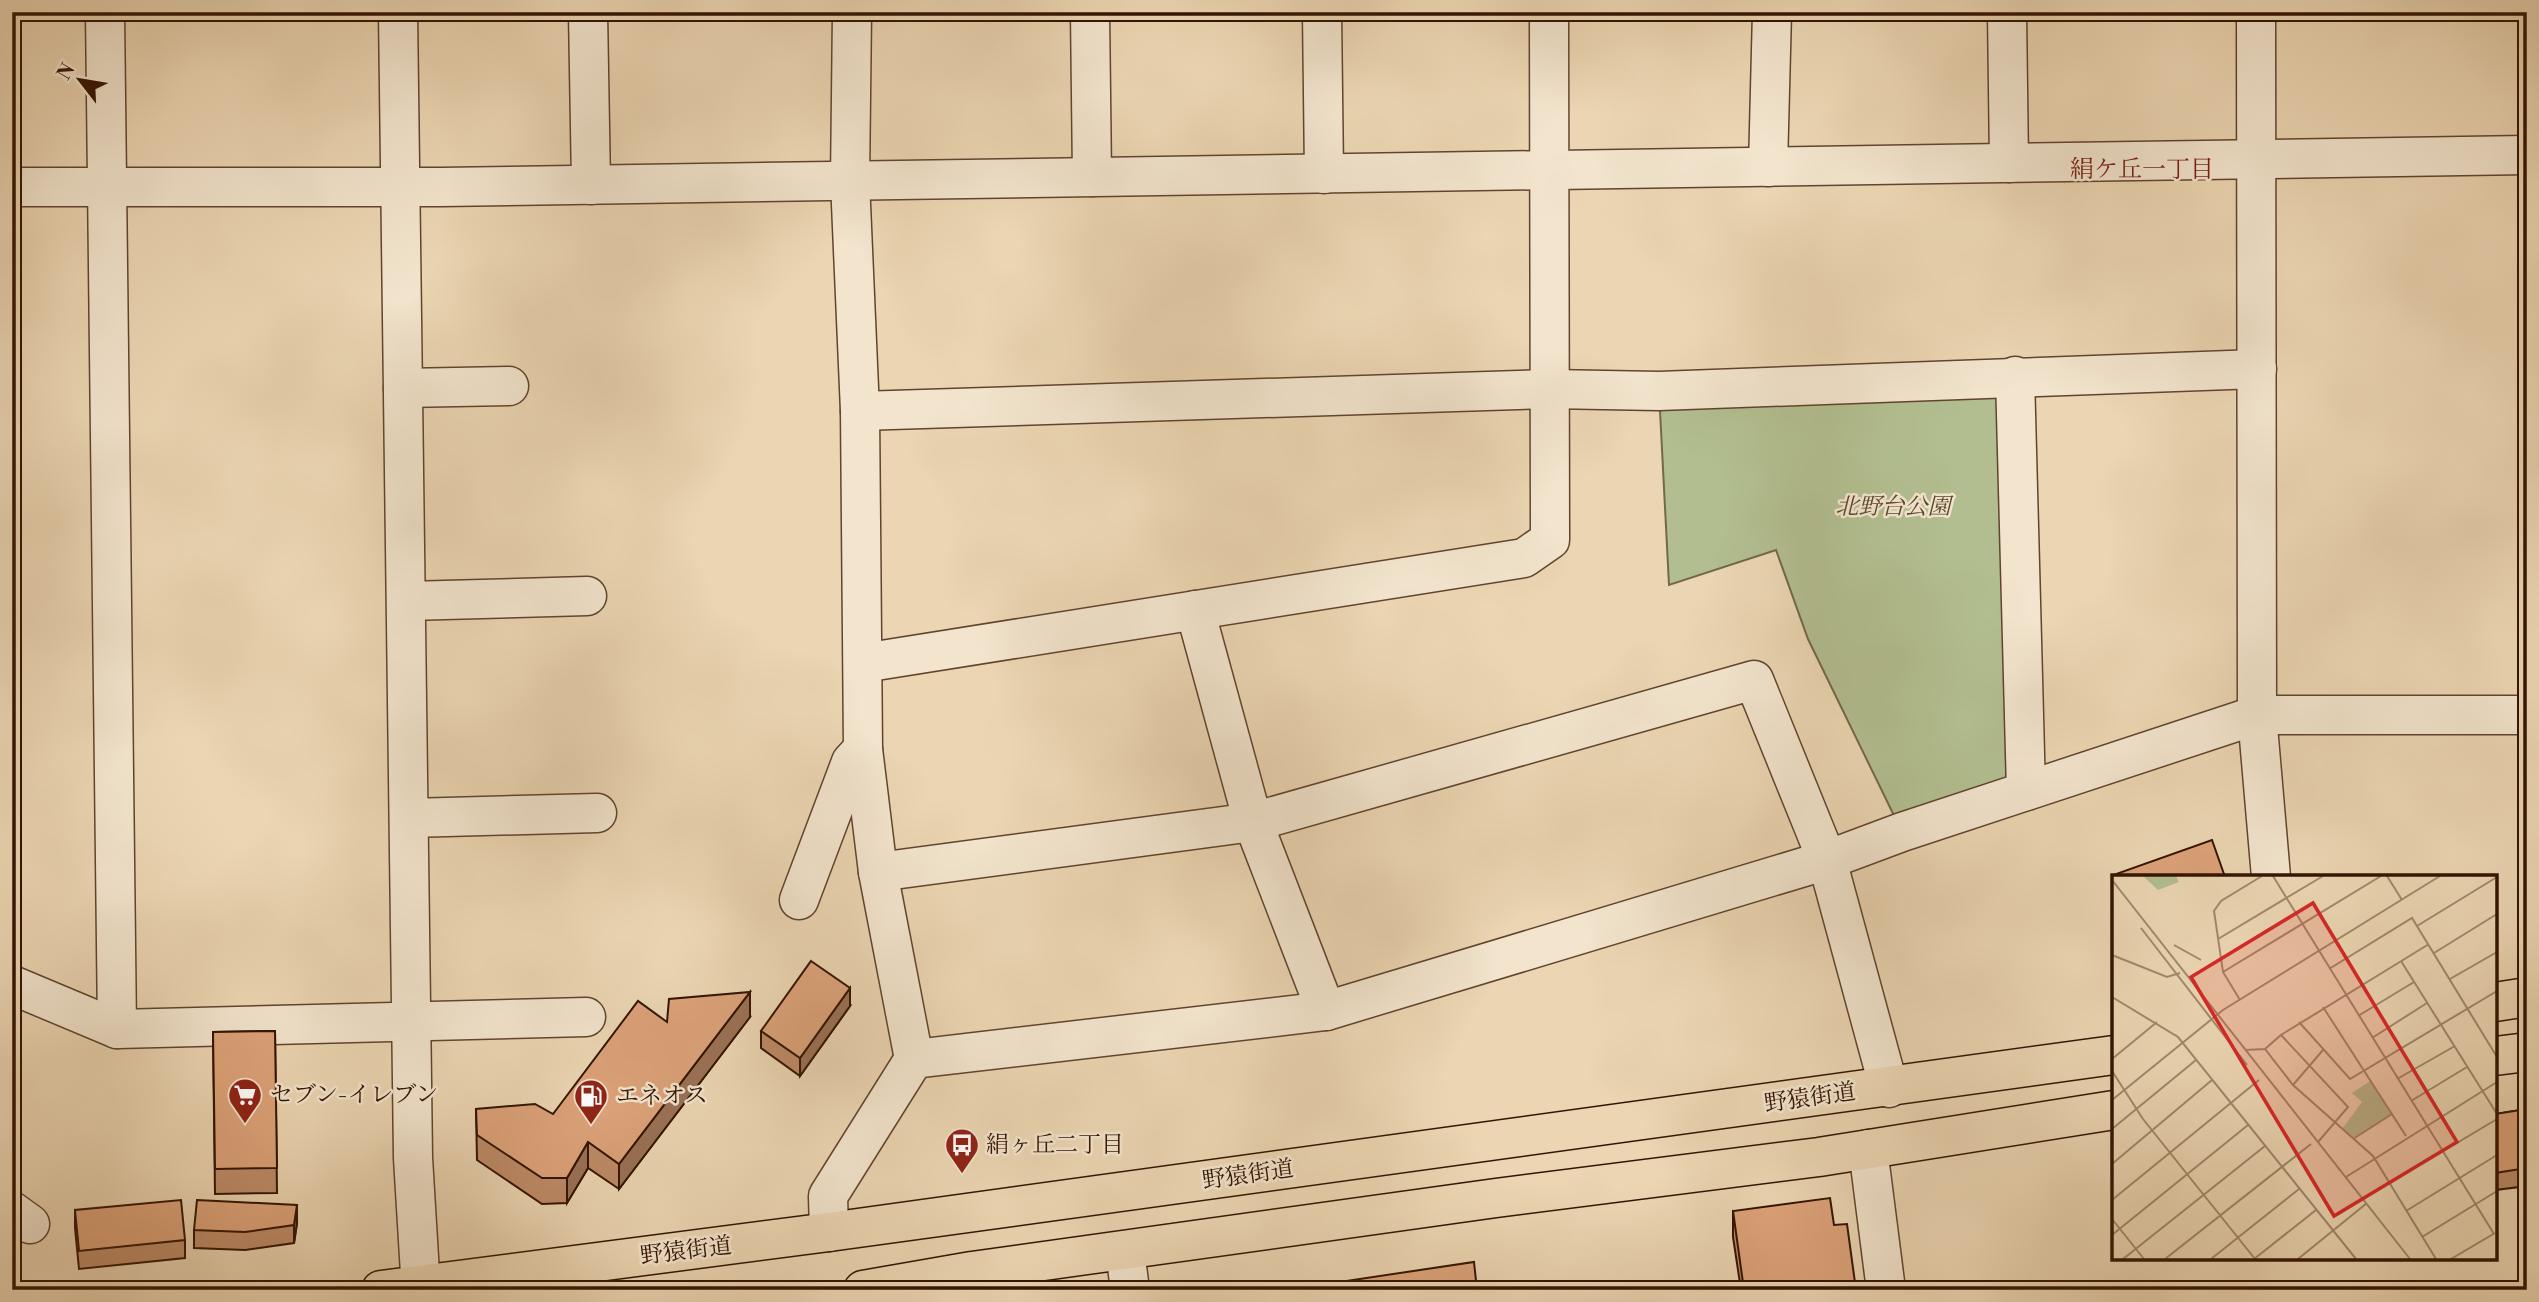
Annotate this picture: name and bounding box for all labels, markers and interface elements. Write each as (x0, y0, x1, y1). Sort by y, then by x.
north arrow (46, 46, 116, 116)
text: N (52, 59, 80, 84)
district label: 絹ケ丘一丁目 (2070, 155, 2214, 185)
park label: 北野台公園 (1836, 493, 1955, 521)
inset map (2112, 875, 2497, 1260)
supermarket icon: セブン-イレブン (226, 1076, 264, 1125)
fuel station icon: エネオス (572, 1077, 610, 1126)
street label: 野猿街道 (1762, 1078, 1858, 1118)
place label: セブン-イレブン (270, 1081, 438, 1109)
place label: エネオス (616, 1082, 708, 1110)
bus stop icon: 絹ヶ丘二丁目 (943, 1126, 981, 1175)
place label: 絹ヶ丘二丁目 (986, 1131, 1124, 1159)
street label: 野猿街道 (1200, 1155, 1296, 1195)
street label: 野猿街道 (639, 1231, 733, 1271)

